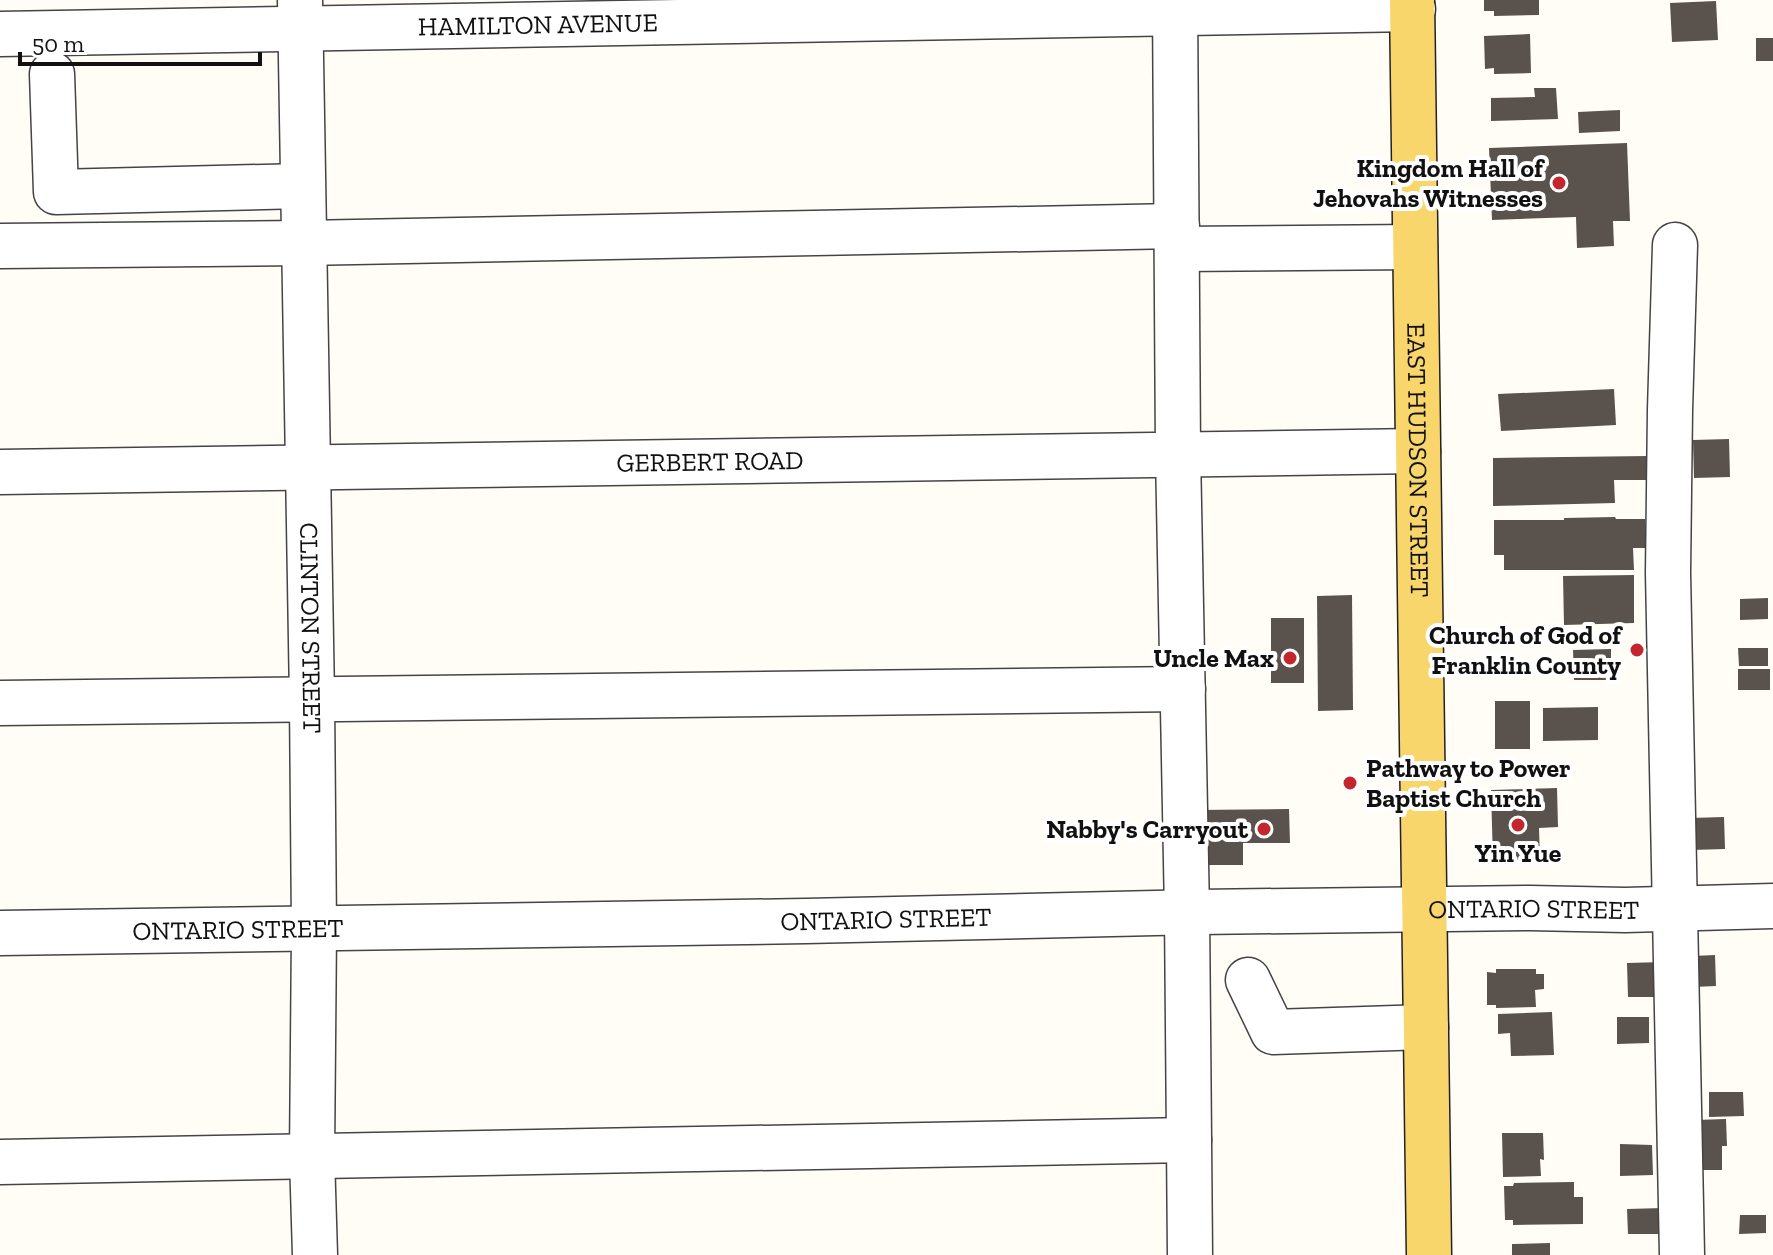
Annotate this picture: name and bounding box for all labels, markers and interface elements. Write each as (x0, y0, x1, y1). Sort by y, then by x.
street label: HAMILTON AVENUE (418, 6, 658, 43)
scale bar (20, 16, 260, 66)
text: 50 m (32, 29, 85, 58)
place label: Kingdom Hall of Jehovahs Witnesses (1313, 152, 1546, 214)
marker: Kingdom Hall of Jehovahs Witnesses (1550, 174, 1568, 192)
street label: EAST HUDSON STREET (1400, 322, 1436, 597)
street label: GERBERT ROAD (616, 444, 804, 479)
street label: CLINTON STREET (293, 522, 328, 734)
place label: Church of God of Franklin County (1429, 619, 1624, 681)
marker: Church of God of Franklin County (1628, 641, 1646, 659)
place label: Uncle Max (1153, 642, 1274, 674)
marker: Uncle Max (1281, 649, 1299, 667)
place label: Pathway to Power Baptist Church (1366, 752, 1571, 814)
marker: Pathway to Power Baptist Church (1341, 774, 1359, 792)
place label: Nabby's Carryout (1046, 813, 1249, 845)
marker: Yin Yue (1509, 816, 1527, 834)
marker: Nabby's Carryout (1255, 820, 1273, 838)
place label: Yin Yue (1475, 837, 1562, 869)
street label: ONTARIO STREET (1428, 892, 1640, 926)
street label: ONTARIO STREET (780, 901, 992, 937)
street label: ONTARIO STREET (132, 912, 344, 947)

